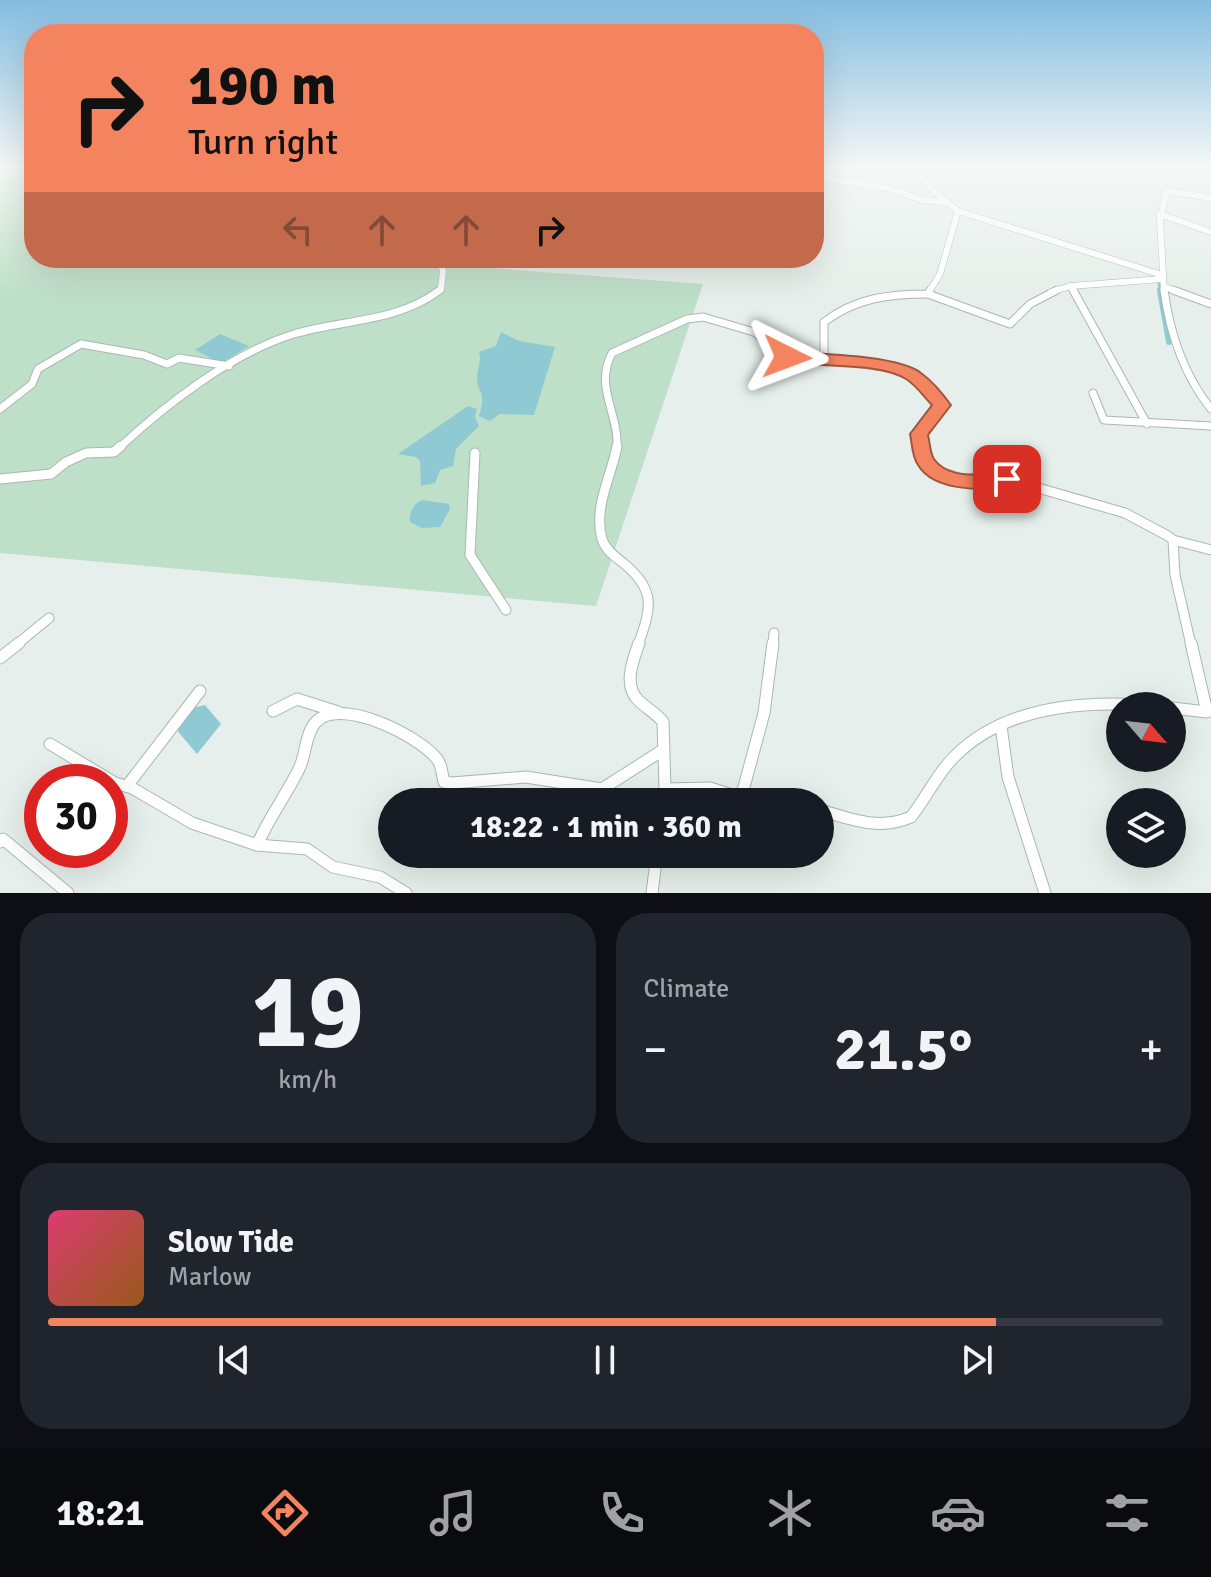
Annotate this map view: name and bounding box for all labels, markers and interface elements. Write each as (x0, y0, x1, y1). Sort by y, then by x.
text: 190 m (188, 51, 336, 120)
icon: right (56, 56, 160, 160)
text: Turn right (188, 120, 338, 165)
icon: left (276, 208, 320, 252)
icon: ahead (360, 208, 404, 252)
icon: ahead (444, 208, 488, 252)
icon: right (528, 208, 572, 252)
position arrow (745, 315, 829, 399)
pin (973, 445, 1041, 513)
icon: arrive (985, 457, 1029, 501)
north arrow (1106, 692, 1186, 772)
map controls (1106, 692, 1186, 868)
speed limit sign: 30 (24, 764, 128, 868)
button: layers (1106, 788, 1186, 868)
text: 18:22 · 1 min · 360 m (470, 809, 742, 846)
text: 19 (252, 948, 364, 1076)
text: Climate (644, 973, 729, 1005)
text: 21.5° (834, 1013, 972, 1087)
text: − (644, 1023, 667, 1077)
text: + (1139, 1023, 1163, 1077)
text: km/h (278, 1064, 337, 1096)
text: Slow Tide (168, 1224, 294, 1261)
text: Marlow (168, 1261, 251, 1293)
icon: previous (212, 1338, 256, 1382)
icon: pause (583, 1338, 627, 1382)
icon: next (955, 1338, 999, 1382)
icon: directions (257, 1485, 313, 1541)
icon: music (425, 1485, 481, 1541)
icon: phone (594, 1485, 650, 1541)
icon: climate (762, 1485, 818, 1541)
icon: car (930, 1485, 986, 1541)
icon: filters (1099, 1485, 1155, 1541)
text: 18:21 (56, 1491, 145, 1536)

